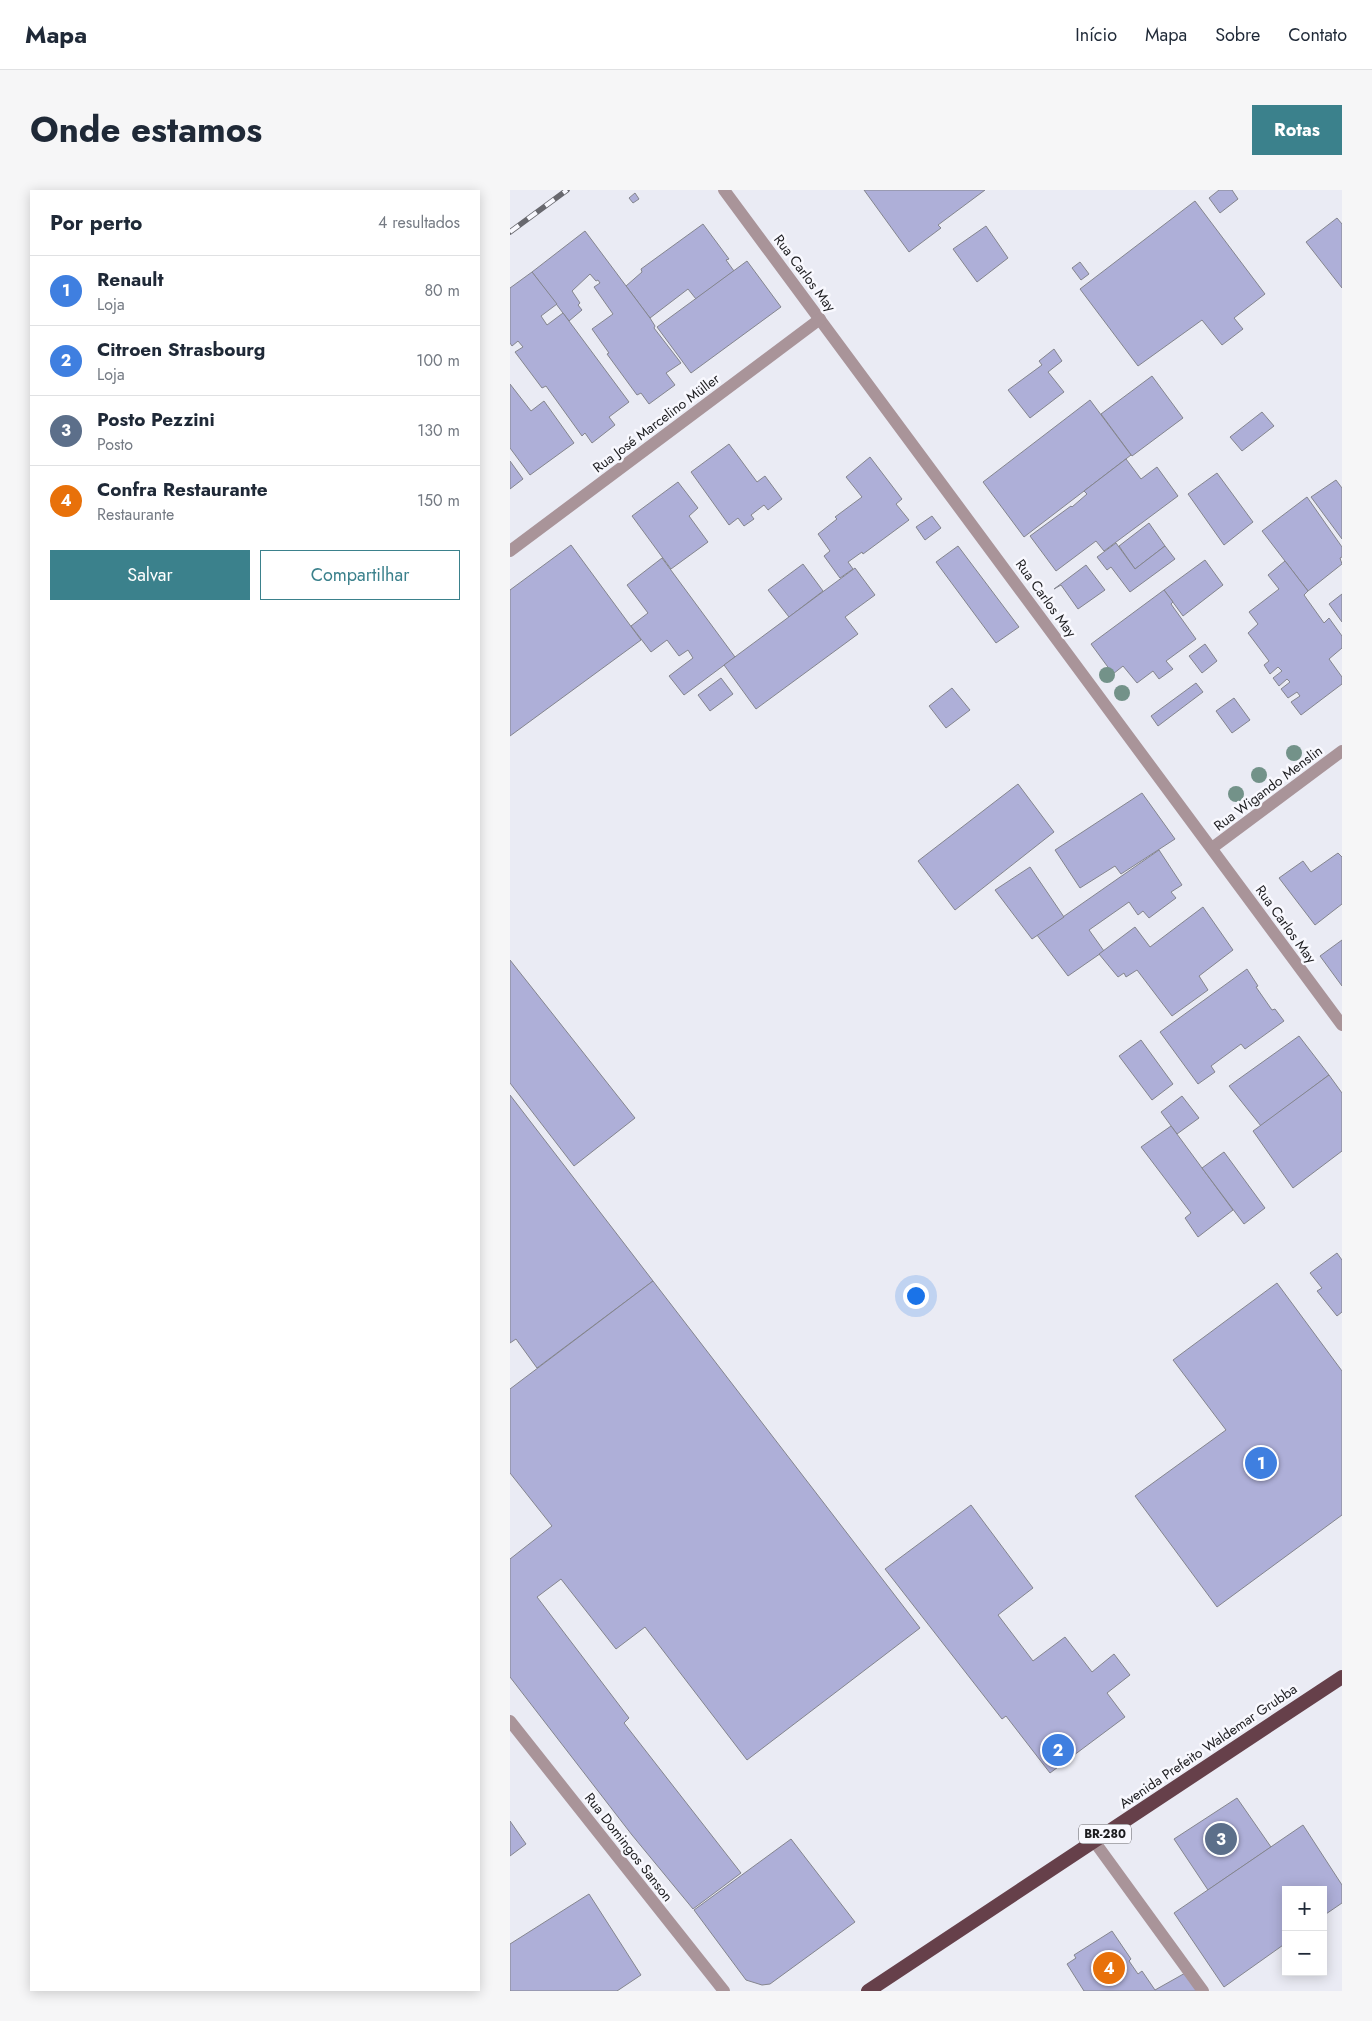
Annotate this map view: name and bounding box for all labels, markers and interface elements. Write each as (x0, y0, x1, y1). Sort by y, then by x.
text: Mapa (25, 17, 87, 52)
text: Início (1075, 22, 1117, 48)
text: Mapa (1145, 22, 1187, 48)
text: Sobre (1215, 22, 1260, 48)
text: Contato (1288, 22, 1347, 48)
text: Onde estamos (30, 105, 262, 155)
button: Rotas (1252, 105, 1342, 155)
text: Por perto (50, 208, 142, 238)
text: 4 resultados (378, 211, 460, 234)
street label: Rua Carlos May (769, 230, 841, 316)
text: Renault (97, 266, 163, 293)
text: 1 (62, 279, 70, 302)
text: 80 m (424, 279, 460, 302)
text: Loja (97, 293, 125, 316)
text: Citroen Strasbourg (97, 336, 265, 363)
text: 2 (61, 349, 71, 372)
text: 100 m (416, 349, 460, 372)
text: Loja (97, 363, 125, 386)
street label: Rua José Marcelino Müller (589, 369, 724, 477)
text: Posto Pezzini (97, 406, 215, 433)
text: 3 (61, 419, 71, 442)
text: 130 m (417, 419, 460, 442)
text: Posto (97, 433, 133, 456)
text: Confra Restaurante (97, 476, 268, 503)
text: 4 (60, 489, 72, 512)
text: 150 m (417, 489, 460, 512)
text: Restaurante (97, 503, 174, 526)
button: Salvar (50, 550, 250, 600)
button: Compartilhar (260, 550, 460, 600)
street label: Rua Carlos May (1011, 555, 1082, 642)
street label: Rua Wigando Menslin (1210, 741, 1326, 835)
street label: Rua Carlos May (1251, 881, 1322, 968)
your location (903, 1283, 929, 1309)
pin: 1 (1245, 1444, 1277, 1482)
street label: Avenida Prefeito Waldemar Grubba (1115, 1679, 1301, 1813)
pin: 2 (1042, 1731, 1074, 1769)
street label: Rua Domingos Sanson (580, 1788, 678, 1906)
pin: 3 (1205, 1820, 1237, 1858)
road number: BR-280 (1079, 1825, 1131, 1844)
map controls (1282, 1886, 1327, 1976)
button: + (1282, 1886, 1327, 1931)
button: − (1282, 1931, 1327, 1976)
pin: 4 (1093, 1949, 1125, 1987)

